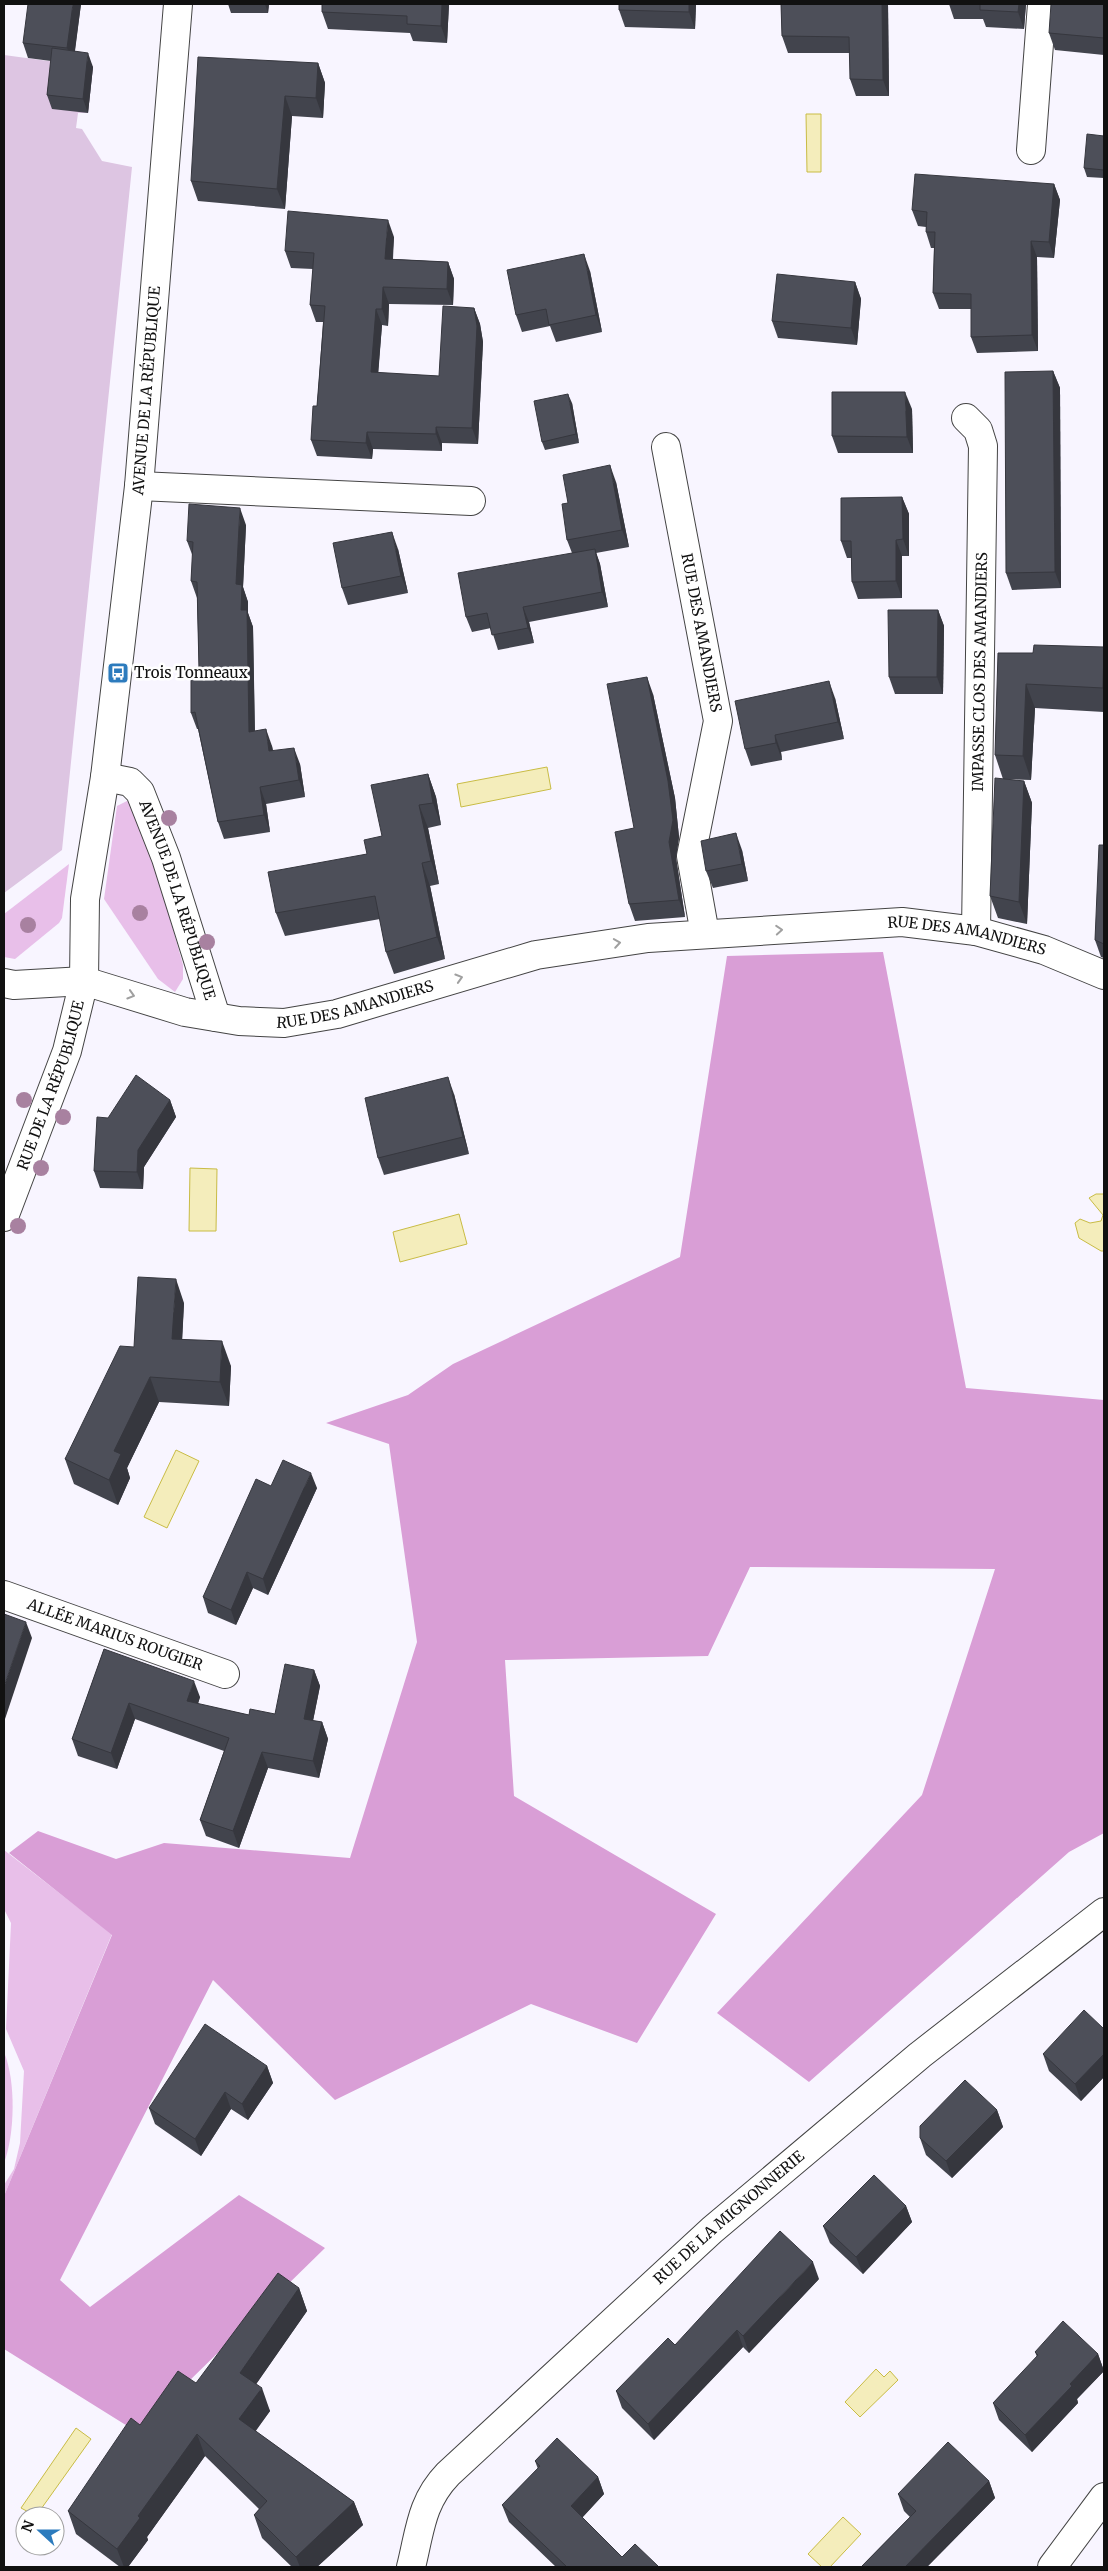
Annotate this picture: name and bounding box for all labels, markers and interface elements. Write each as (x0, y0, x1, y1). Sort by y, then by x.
street label: AVENUE DE LA RÉPUBLIQUE (128, 285, 164, 497)
street label: RUE DES AMANDIERS (677, 552, 726, 714)
street label: IMPASSE CLOS DES AMANDIERS (968, 552, 991, 792)
bus stop icon: Trois Tonneaux (106, 661, 130, 685)
place label: Trois Tonneaux (134, 663, 248, 682)
street label: AVENUE DE LA RÉPUBLIQUE (135, 796, 220, 1002)
street label: RUE DES AMANDIERS (887, 912, 1048, 959)
one-way arrow (775, 924, 783, 935)
one-way arrow (614, 938, 622, 949)
one-way arrow (454, 973, 463, 983)
street label: RUE DES AMANDIERS (276, 976, 436, 1032)
one-way arrow (126, 990, 135, 1000)
street label: RUE DE LA RÉPUBLIQUE (13, 998, 88, 1173)
street label: ALLÉE MARIUS ROUGIER (24, 1594, 206, 1675)
street label: RUE DE LA MIGNONNERIE (649, 2146, 808, 2288)
north arrow (15, 2506, 65, 2556)
text: N (17, 2518, 38, 2535)

